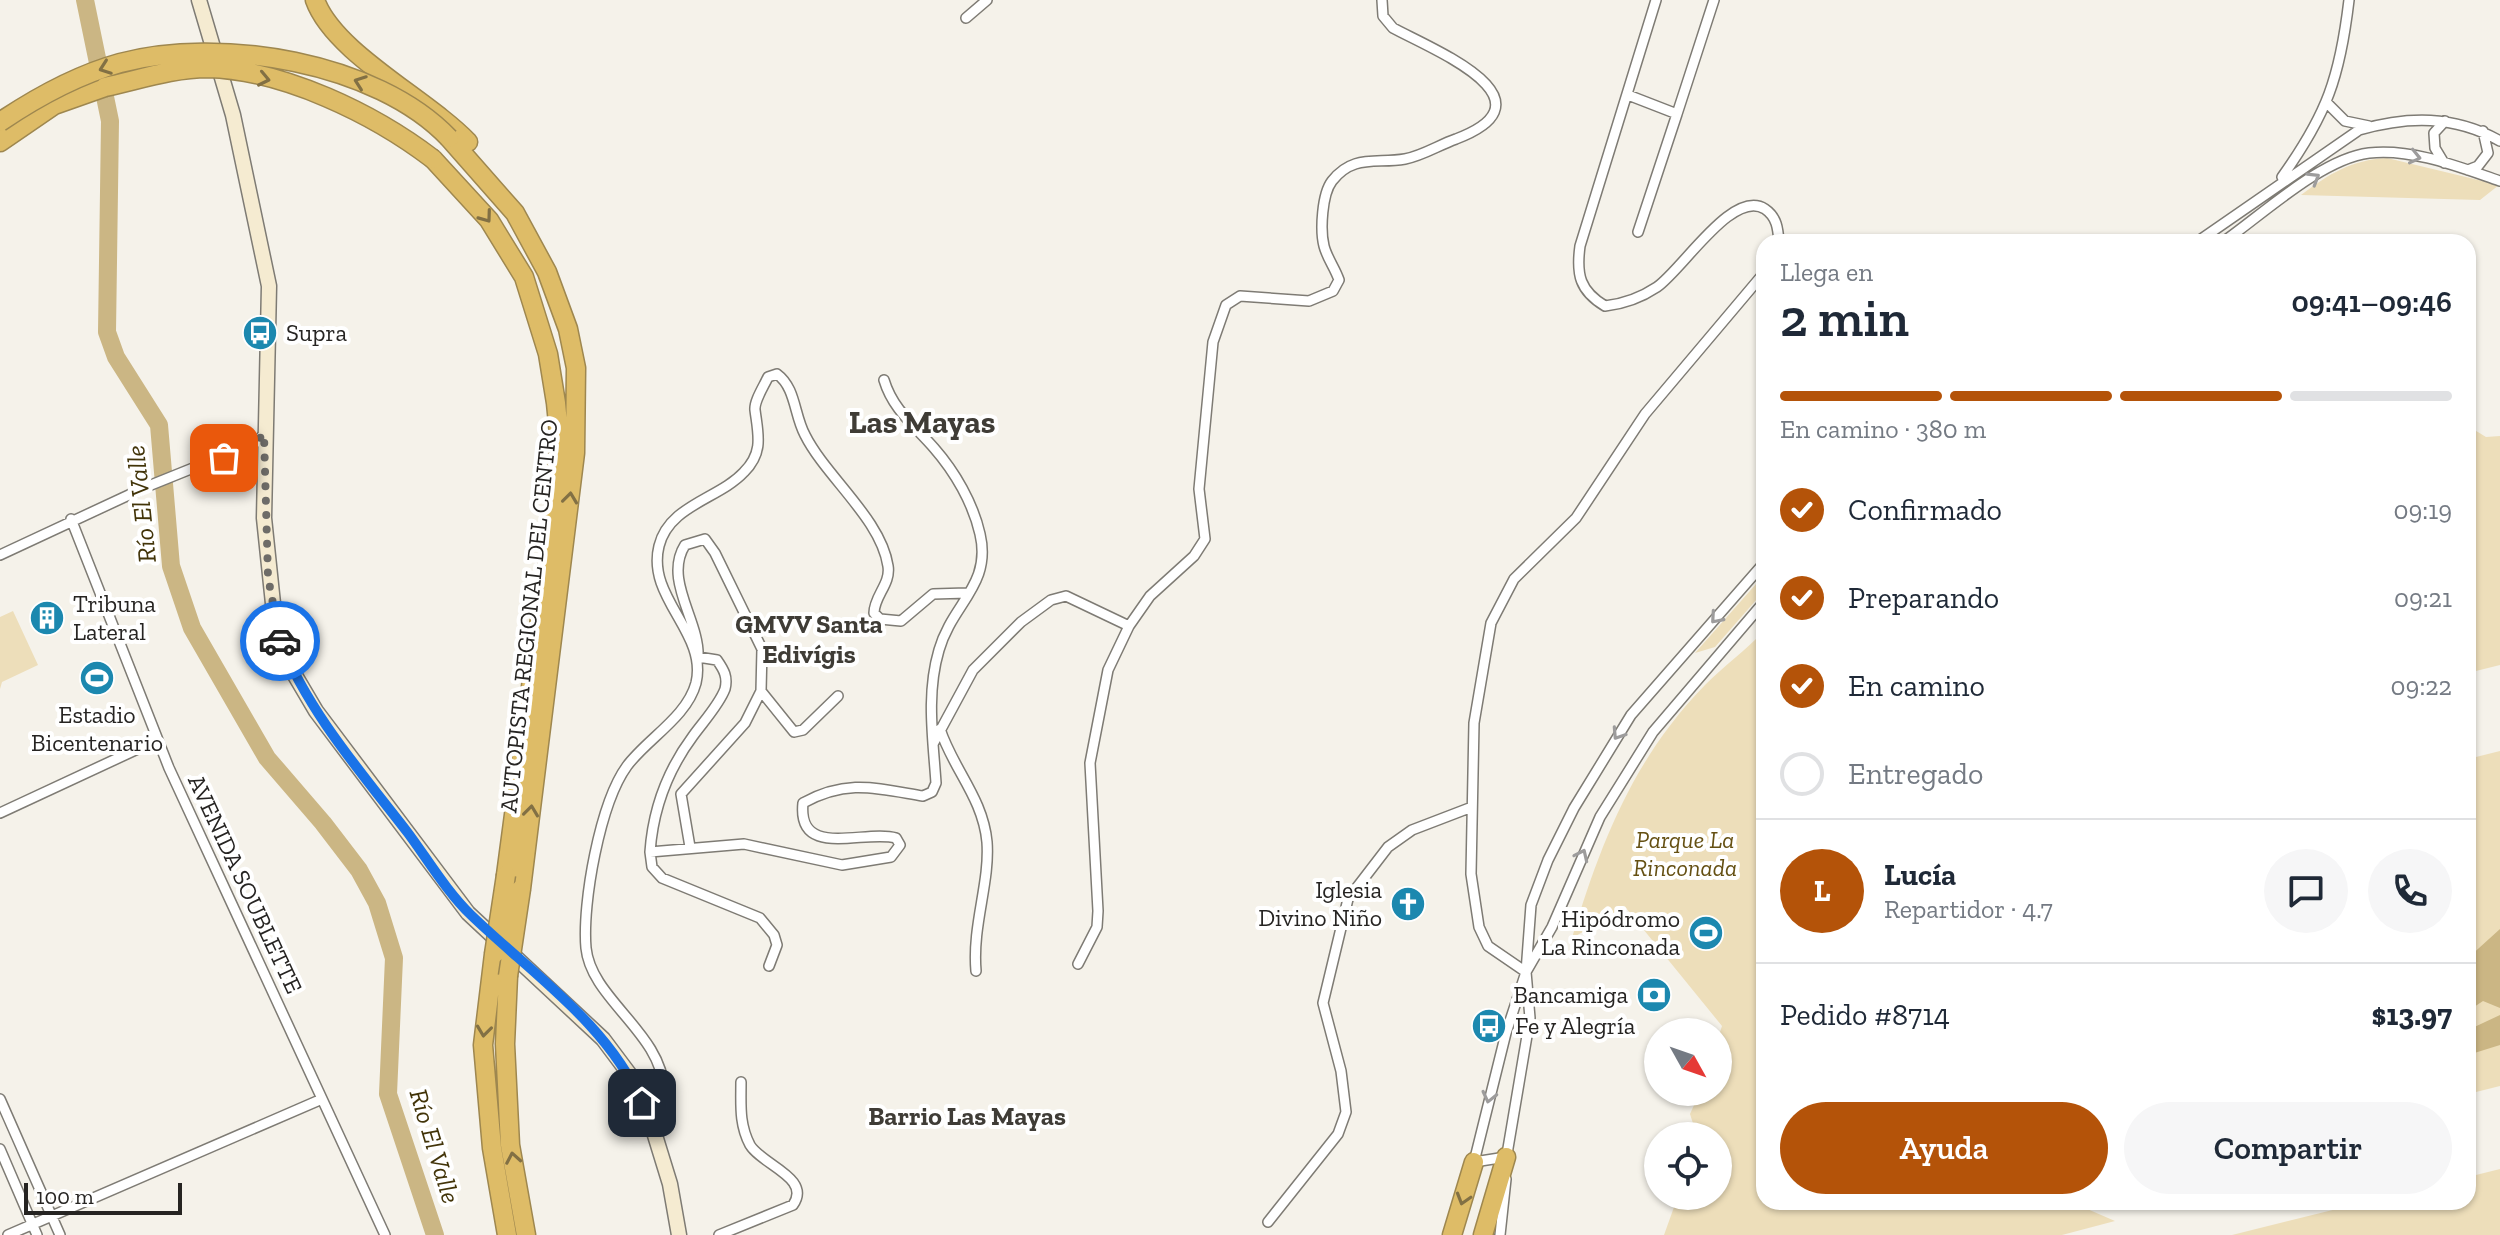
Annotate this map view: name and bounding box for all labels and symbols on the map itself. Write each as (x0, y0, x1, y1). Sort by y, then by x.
one-way arrow (99, 58, 113, 75)
one-way arrow (256, 70, 270, 87)
one-way arrow (354, 76, 368, 92)
one-way arrow (2407, 147, 2421, 164)
one-way arrow (2305, 172, 2320, 188)
one-way arrow (476, 208, 491, 222)
bus stop icon: Supra (241, 314, 279, 352)
place label: Supra (286, 318, 348, 347)
district label: Las Mayas (849, 403, 995, 441)
street label: AUTOPISTA REGIONAL DEL CENTRO (493, 418, 564, 814)
pin (190, 424, 258, 492)
water label: Río El Valle (119, 444, 163, 564)
one-way arrow (562, 491, 579, 504)
place label: Tribuna Lateral (73, 589, 156, 646)
building icon: Tribuna Lateral (28, 599, 66, 637)
courier (240, 601, 320, 681)
district label: GMVV Santa Edivígis (735, 608, 883, 670)
one-way arrow (1711, 609, 1726, 624)
sports icon: Estadio Bicentenario (78, 659, 116, 697)
place label: Estadio Bicentenario (31, 700, 163, 757)
one-way arrow (1613, 725, 1628, 740)
street label: AVENIDA SOUBLETTE (182, 770, 309, 998)
one-way arrow (522, 804, 539, 818)
park label: Parque La Rinconada (1633, 825, 1737, 882)
one-way arrow (1572, 848, 1588, 863)
place label: Iglesia Divino Niño (1258, 875, 1382, 932)
church icon: Iglesia Divino Niño (1389, 885, 1427, 923)
place label: Hipódromo La Rinconada (1541, 904, 1680, 961)
sports icon: Hipódromo La Rinconada (1687, 914, 1725, 952)
bank icon: Bancamiga (1635, 976, 1673, 1014)
place label: Bancamiga (1513, 980, 1628, 1009)
bus stop icon: Fe y Alegría (1470, 1007, 1508, 1045)
place label: Fe y Alegría (1515, 1011, 1636, 1040)
north arrow (1644, 1018, 1732, 1106)
one-way arrow (476, 1025, 493, 1038)
pin (608, 1069, 676, 1137)
water label: Río El Valle (402, 1085, 468, 1207)
one-way arrow (1481, 1090, 1498, 1104)
district label: Barrio Las Mayas (868, 1100, 1066, 1132)
one-way arrow (505, 1151, 522, 1165)
scale bar (24, 1179, 182, 1215)
one-way arrow (1456, 1191, 1472, 1205)

